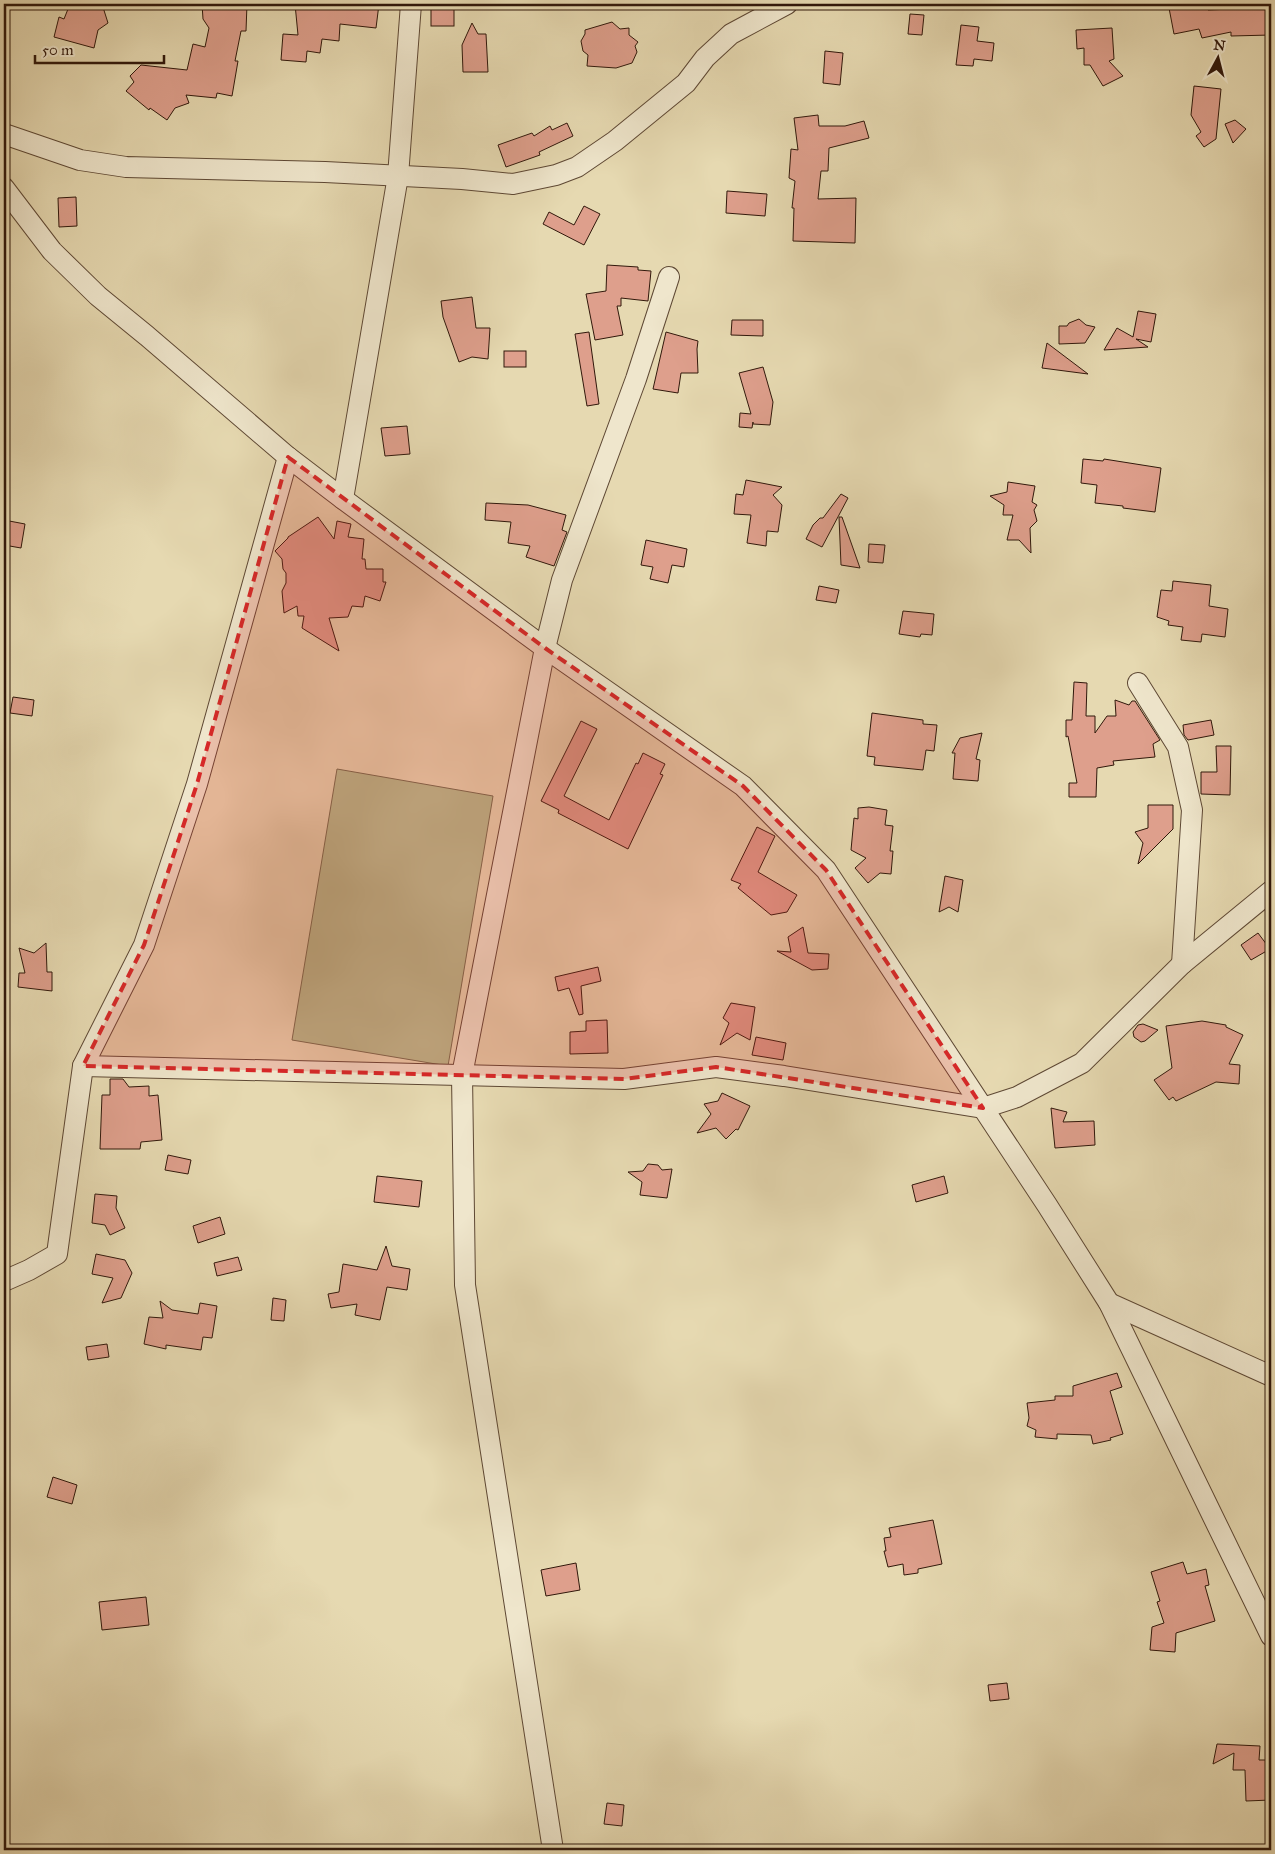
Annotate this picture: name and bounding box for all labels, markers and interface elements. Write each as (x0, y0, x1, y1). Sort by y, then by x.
scale bar (35, 32, 164, 64)
north arrow (1192, 32, 1242, 82)
text: N (1213, 36, 1227, 55)
text: 50 m (42, 41, 74, 59)

